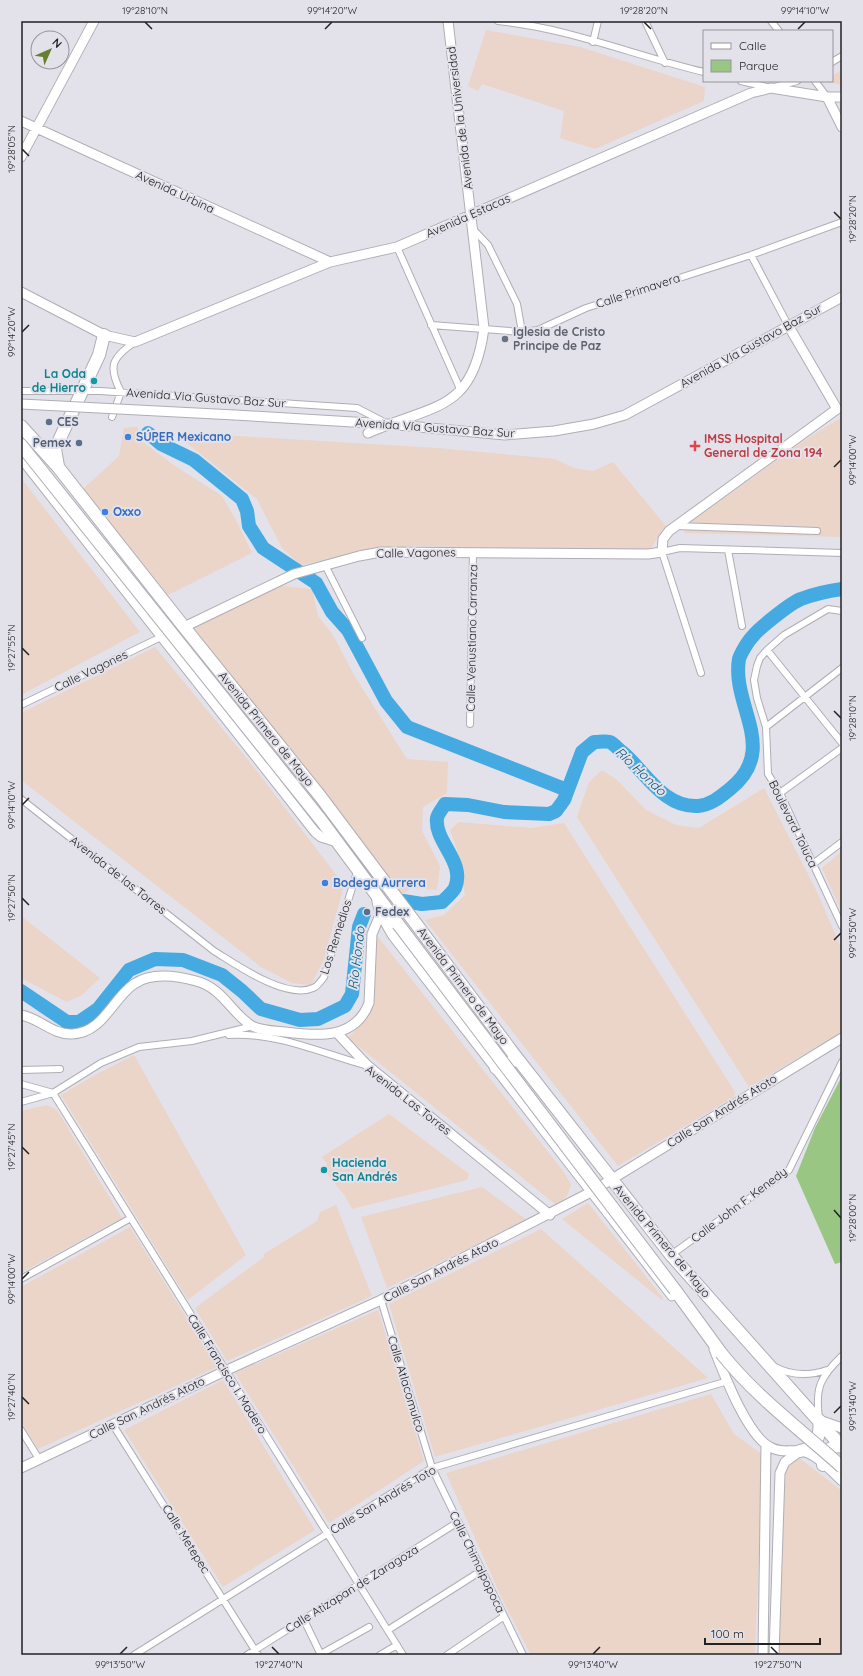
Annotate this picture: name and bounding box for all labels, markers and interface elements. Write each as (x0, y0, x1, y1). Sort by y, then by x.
text: 19°28'10"N (122, 4, 168, 17)
text: 99°14'20"W (307, 4, 357, 17)
text: 19°28'20"N (620, 4, 668, 17)
text: 99°14'10"W (781, 4, 830, 17)
north arrow (30, 30, 70, 70)
legend (703, 30, 833, 82)
text: N (49, 35, 65, 51)
text: Calle (739, 38, 767, 53)
street label: Avenida de la Universidad (443, 46, 476, 191)
text: Parque (739, 58, 779, 73)
text: 19°28'05"N (5, 125, 18, 173)
street label: Avenida Urbina (134, 167, 217, 216)
street label: Avenida Estacas (423, 190, 513, 241)
text: 19°28'20"N (846, 195, 859, 243)
street label: Calle Primavera (594, 270, 682, 311)
street label: Avenida Vía Gustavo Baz Sur (677, 300, 825, 391)
text: 99°14'20"W (5, 307, 18, 357)
place label: Iglesia de Cristo Principe de Paz (513, 324, 606, 353)
marker: Iglesia de Cristo Principe de Paz (500, 334, 510, 344)
place label: La Oda de Hierro (32, 366, 86, 395)
marker: La Oda de Hierro (89, 376, 99, 386)
street label: Avenida Via Gustavo Baz Sur (126, 384, 287, 411)
place label: CES (57, 414, 79, 429)
street label: Avenida Vía Gustavo Baz Sur (355, 414, 516, 441)
marker: CES (44, 417, 54, 427)
place label: SÚPER Mexicano (136, 429, 232, 444)
place label: IMSS Hospital General de Zona 194 (704, 431, 823, 460)
marker: SÚPER Mexicano (123, 432, 133, 442)
text: 99°14'00"W (846, 434, 859, 485)
place label: Pemex (33, 435, 71, 450)
marker: Pemex (74, 438, 84, 448)
marker: IMSS Hospital General de Zona 194 (689, 440, 701, 452)
place label: Oxxo (113, 504, 142, 519)
marker: Oxxo (100, 507, 110, 517)
street label: Calle Vagones (376, 544, 456, 561)
street label: Calle Venustiano Carranza (463, 564, 480, 712)
text: 19°27'55"N (5, 624, 18, 672)
street label: Calle Vagones (52, 646, 130, 695)
street label: Avenida Primero de Mayo (215, 668, 317, 789)
text: 19°28'10"N (846, 695, 859, 741)
water label: Río Hondo (612, 744, 670, 799)
street label: Boulevard Toluca (766, 777, 821, 870)
text: 99°14'10"W (5, 780, 18, 829)
street label: Avenida de las Torres (67, 832, 170, 917)
text: 19°27'50"N (5, 874, 18, 922)
place label: Bodega Aurrera (333, 875, 426, 890)
marker: Bodega Aurrera (320, 878, 330, 888)
street label: Los Remedios (316, 897, 355, 976)
place label: Fedex (375, 904, 409, 919)
marker: Fedex (362, 907, 372, 917)
text: 99°13'50"W (846, 908, 859, 958)
water label: Río Hondo (344, 924, 368, 990)
street label: Avenida Primero de Mayo (414, 924, 513, 1047)
street label: Avenida Las Torres (362, 1061, 455, 1138)
street label: Calle San Andrés Atoto (664, 1071, 780, 1151)
text: 19°27'45"N (5, 1124, 18, 1170)
place label: Hacienda San Andrés (332, 1155, 398, 1184)
street label: Calle John F. Kenedy (688, 1164, 790, 1246)
marker: Hacienda San Andrés (319, 1165, 329, 1175)
street label: Avenida Primero de Mayo (611, 1181, 714, 1300)
text: 19°28'00"N (846, 1194, 859, 1242)
street label: Calle San Andrés Atoto (381, 1234, 501, 1305)
text: 99°14'00"W (5, 1253, 18, 1304)
street label: Calle Francisco I. Madero (184, 1311, 270, 1436)
street label: Calle Atlacomulco (385, 1334, 428, 1434)
text: 19°27'40"N (5, 1373, 18, 1421)
street label: Calle San Andrés Atoto (86, 1373, 207, 1442)
text: 99°13'40"W (846, 1381, 859, 1431)
street label: Calle San Andrés Toto (327, 1462, 439, 1537)
street label: Calle Metepec (159, 1502, 214, 1576)
street label: Calle Chimalpopoca (446, 1508, 509, 1615)
street label: Calle Atizapan de Zaragoza (282, 1541, 421, 1636)
scale bar (705, 1620, 820, 1646)
text: 100 m (711, 1626, 744, 1641)
text: 99°13'50"W (95, 1658, 145, 1671)
text: 19°27'40"N (255, 1658, 303, 1671)
text: 99°13'40"W (568, 1658, 618, 1671)
text: 19°27'50"N (754, 1658, 802, 1671)

